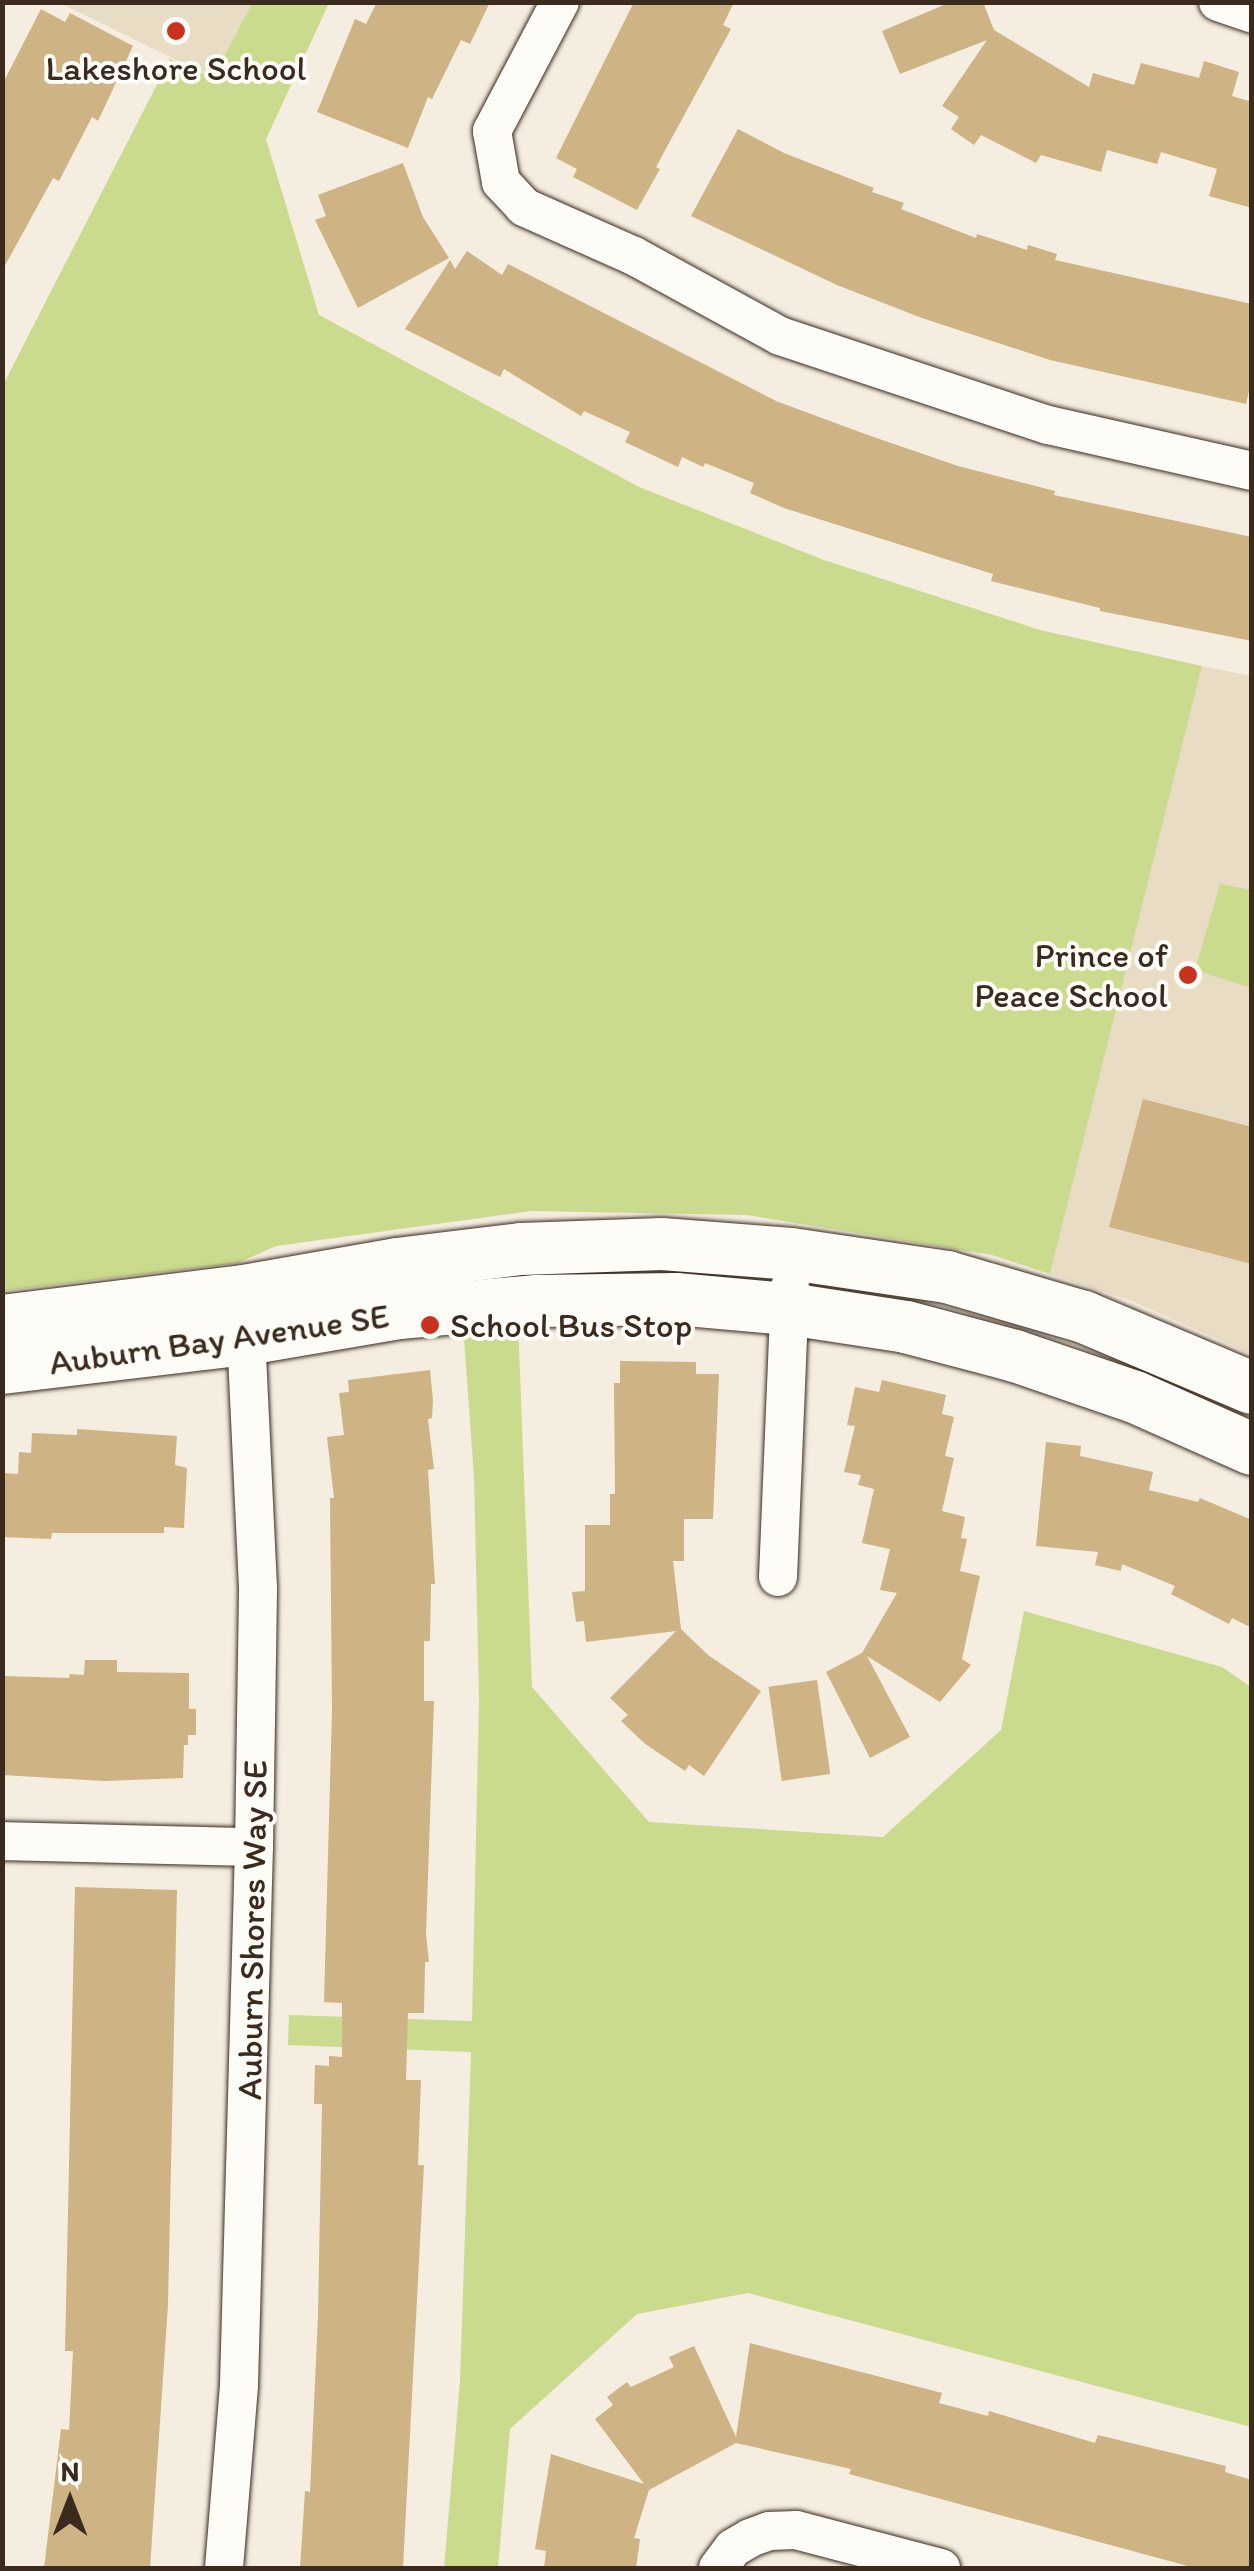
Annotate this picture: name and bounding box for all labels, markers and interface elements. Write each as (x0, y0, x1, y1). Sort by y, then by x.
marker: Lakeshore School (165, 20, 187, 42)
place label: Lakeshore School (46, 47, 306, 89)
place label: Prince of Peace School (974, 934, 1168, 1016)
marker: Prince of Peace School (1177, 964, 1199, 986)
street label: Auburn Bay Avenue SE (47, 1294, 391, 1384)
place label: School Bus Stop (450, 1304, 691, 1346)
marker: School Bus Stop (419, 1314, 441, 1336)
street label: Auburn Shores Way SE (228, 1760, 276, 2100)
north arrow (20, 2451, 120, 2551)
text: N (61, 2454, 79, 2488)

